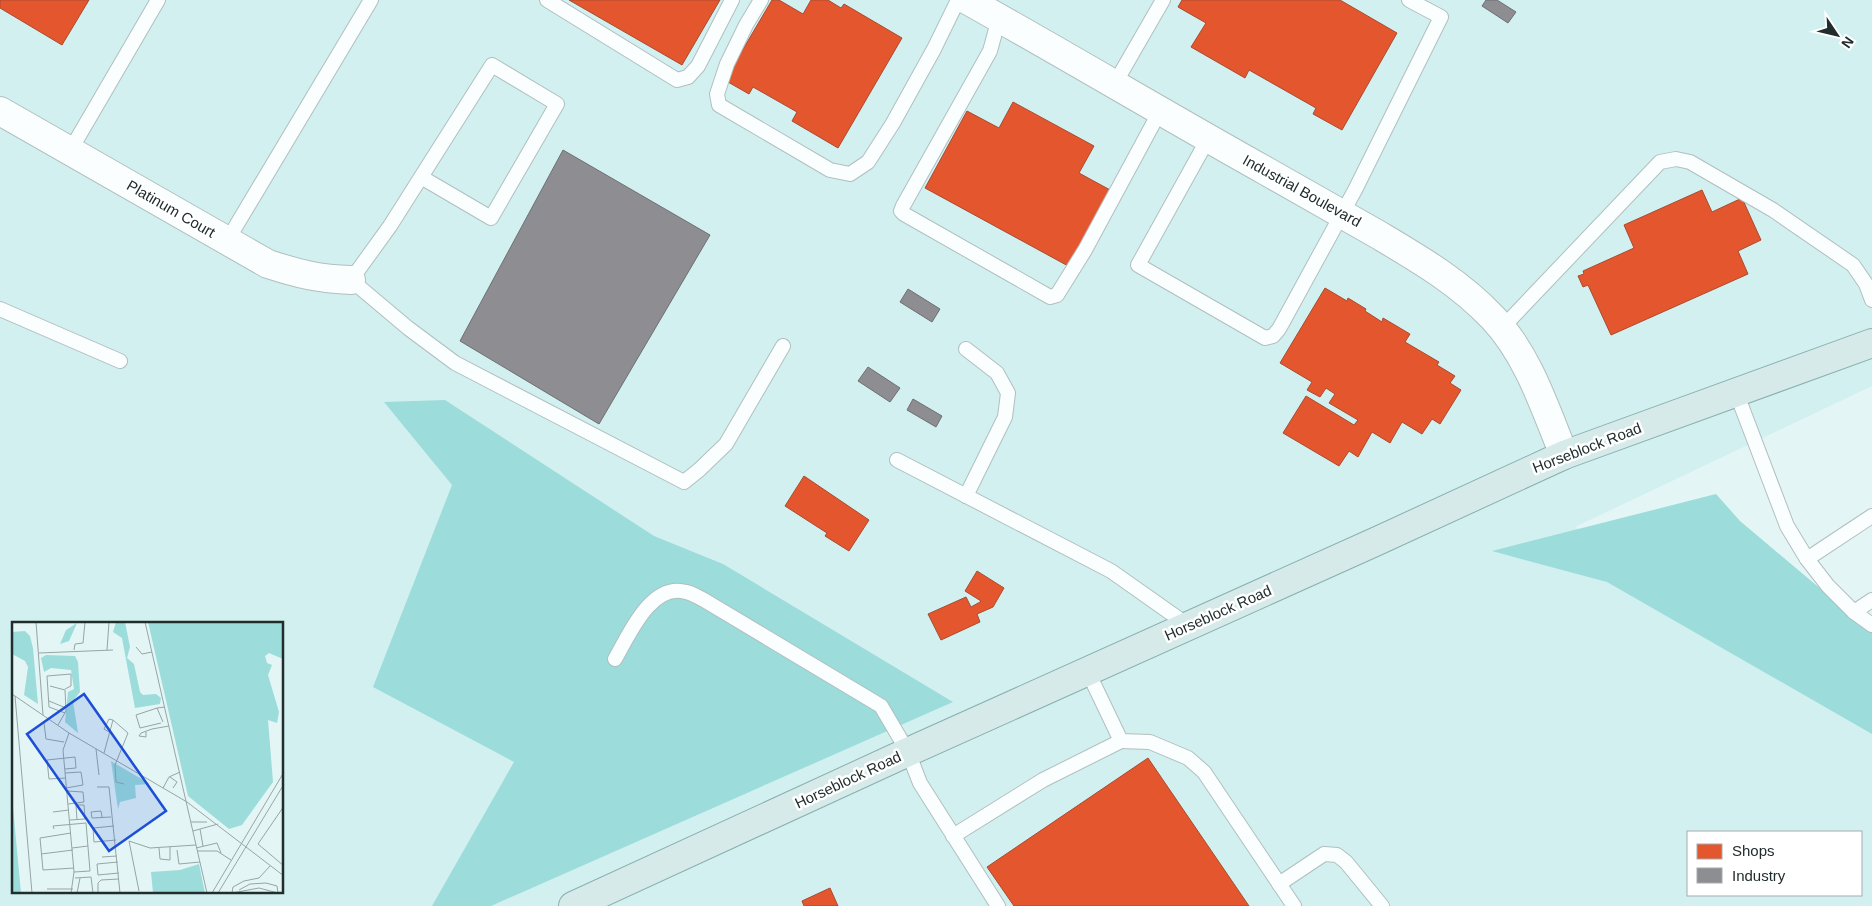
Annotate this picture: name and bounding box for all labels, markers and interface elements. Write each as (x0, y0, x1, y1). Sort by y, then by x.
north arrow (1812, 10, 1862, 60)
text: N (1838, 34, 1857, 51)
street label: Industrial Boulevard (1240, 151, 1364, 230)
street label: Platinum Court (124, 176, 219, 241)
street label: Horseblock Road (1530, 419, 1644, 476)
street label: Horseblock Road (1162, 581, 1274, 644)
inset map (12, 622, 284, 894)
street label: Horseblock Road (792, 748, 904, 812)
legend (1687, 831, 1862, 896)
text: Shops (1732, 842, 1775, 859)
text: Industry (1732, 867, 1786, 884)

